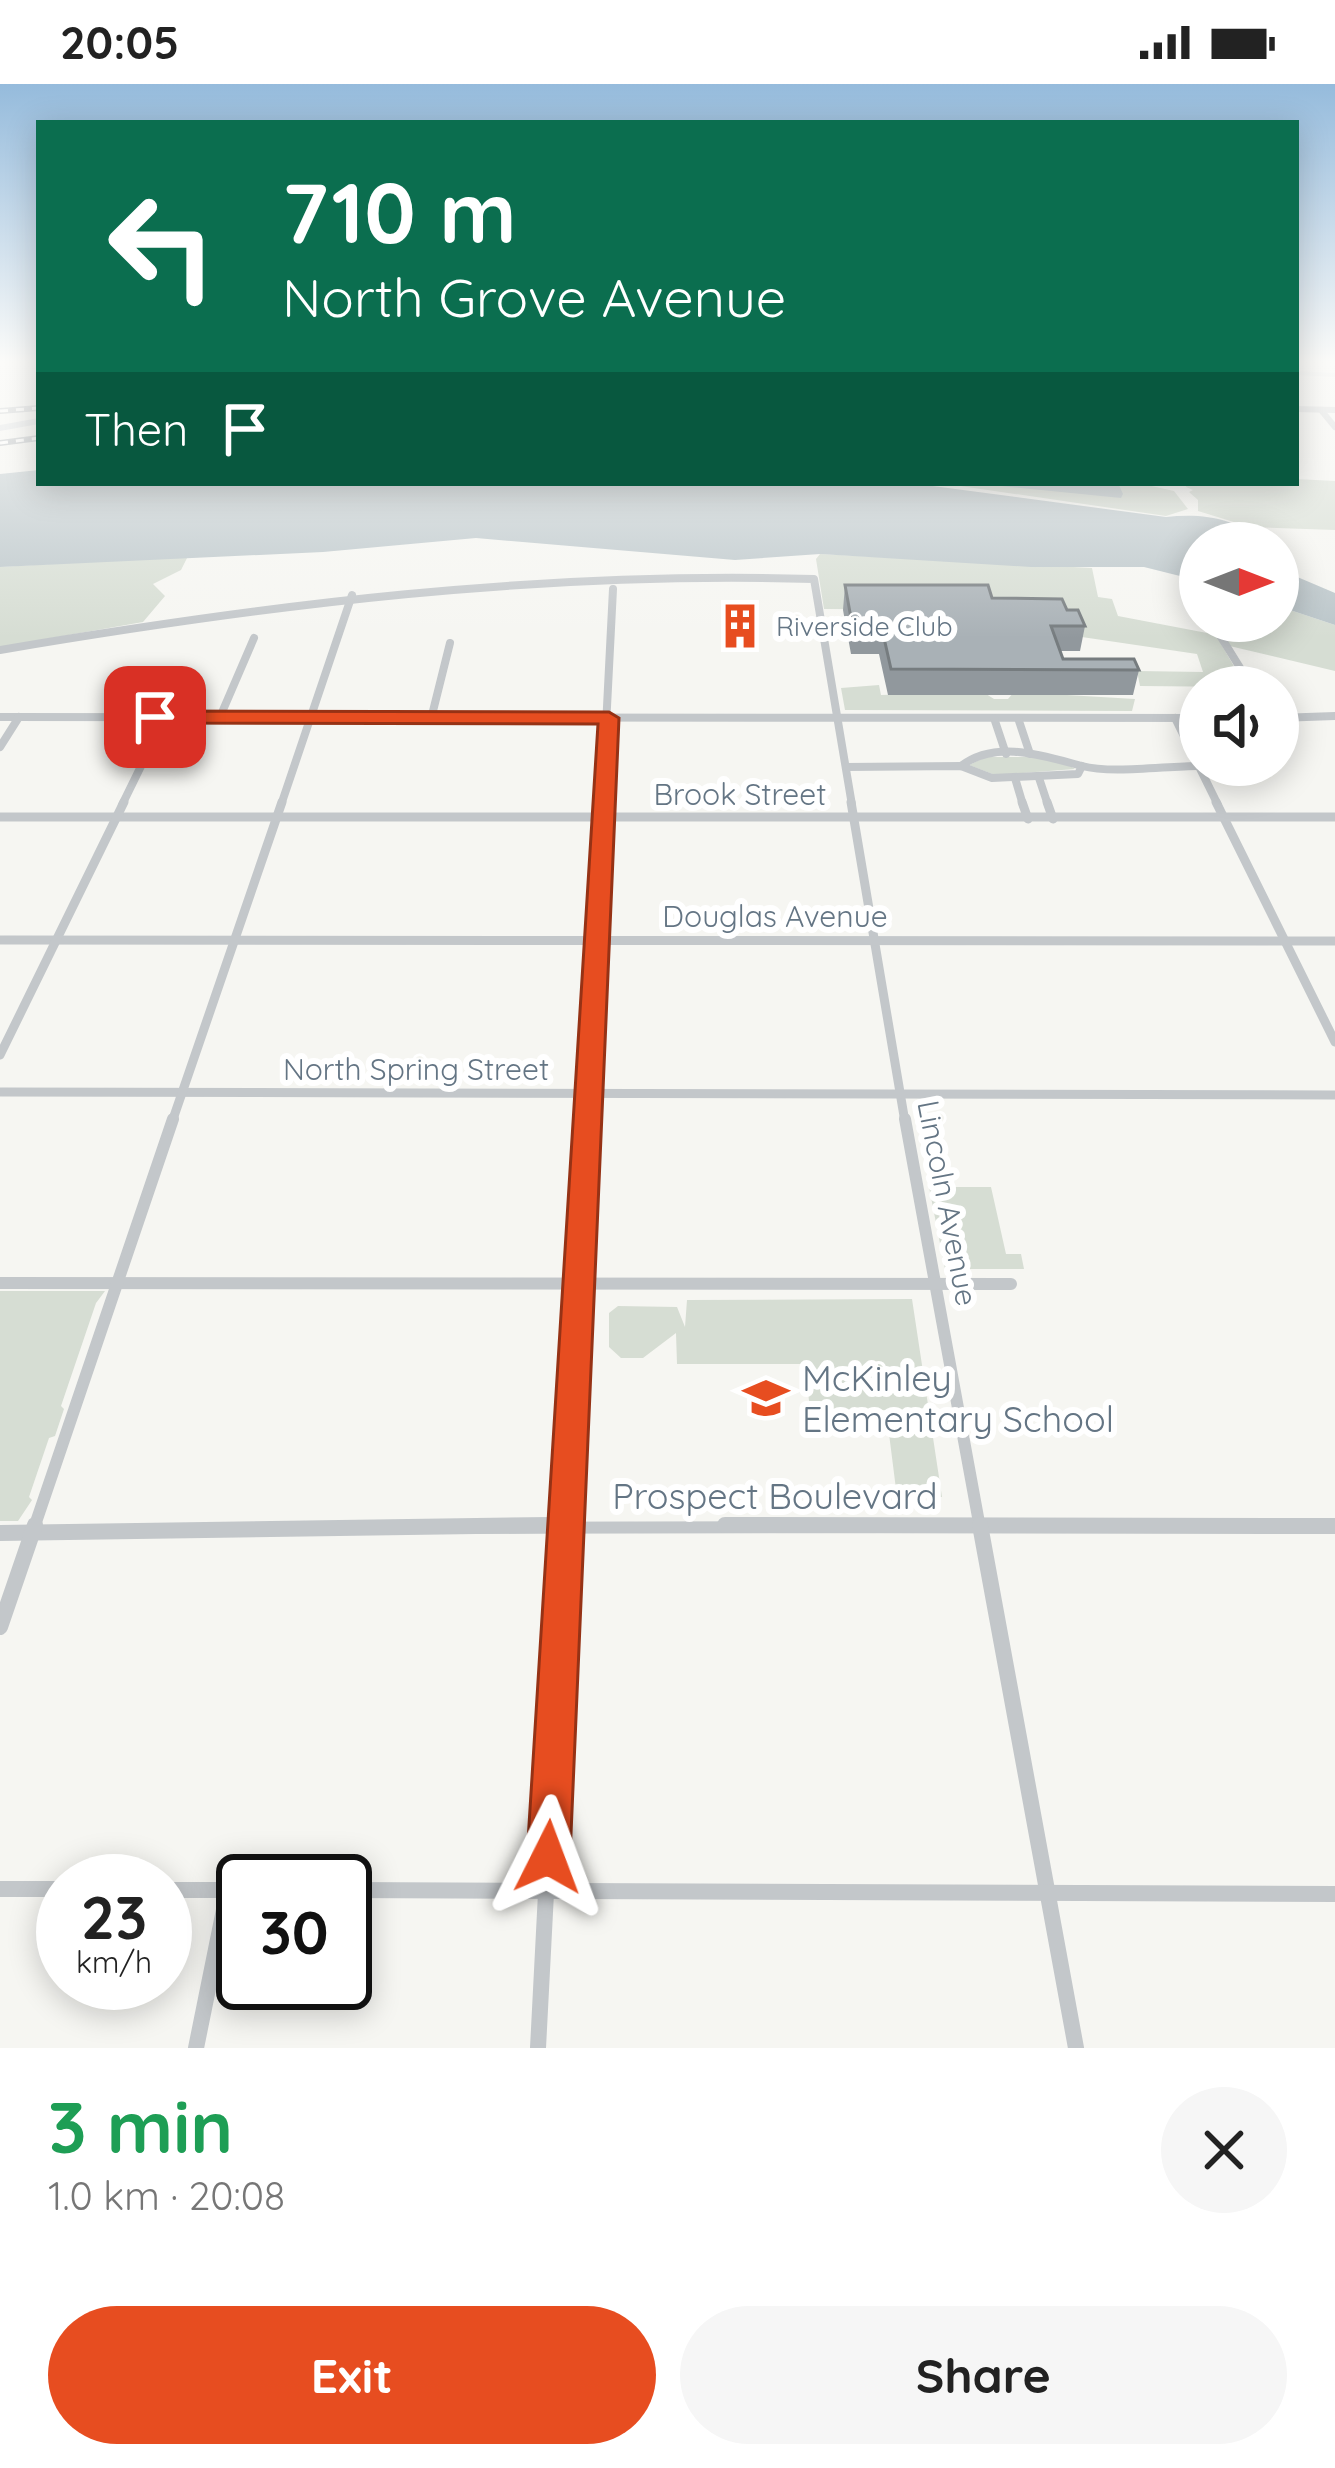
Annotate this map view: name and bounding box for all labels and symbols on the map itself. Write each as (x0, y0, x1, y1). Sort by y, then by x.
north arrow (1179, 522, 1299, 642)
building icon: Riverside Club (715, 601, 765, 651)
place label: Riverside Club (776, 609, 953, 643)
pin (104, 666, 206, 768)
street label: Brook Street (654, 775, 826, 813)
street label: Douglas Avenue (662, 897, 888, 935)
street label: North Spring Street (283, 1050, 549, 1088)
street label: Lincoln Avenue (909, 1097, 987, 1309)
place label: McKinley Elementary School (802, 1355, 1114, 1441)
school or university icon: McKinley Elementary School (741, 1373, 791, 1423)
street label: Prospect Boulevard (612, 1473, 938, 1518)
position arrow (485, 1794, 611, 1920)
speed limit sign: 30 (216, 1854, 372, 2010)

